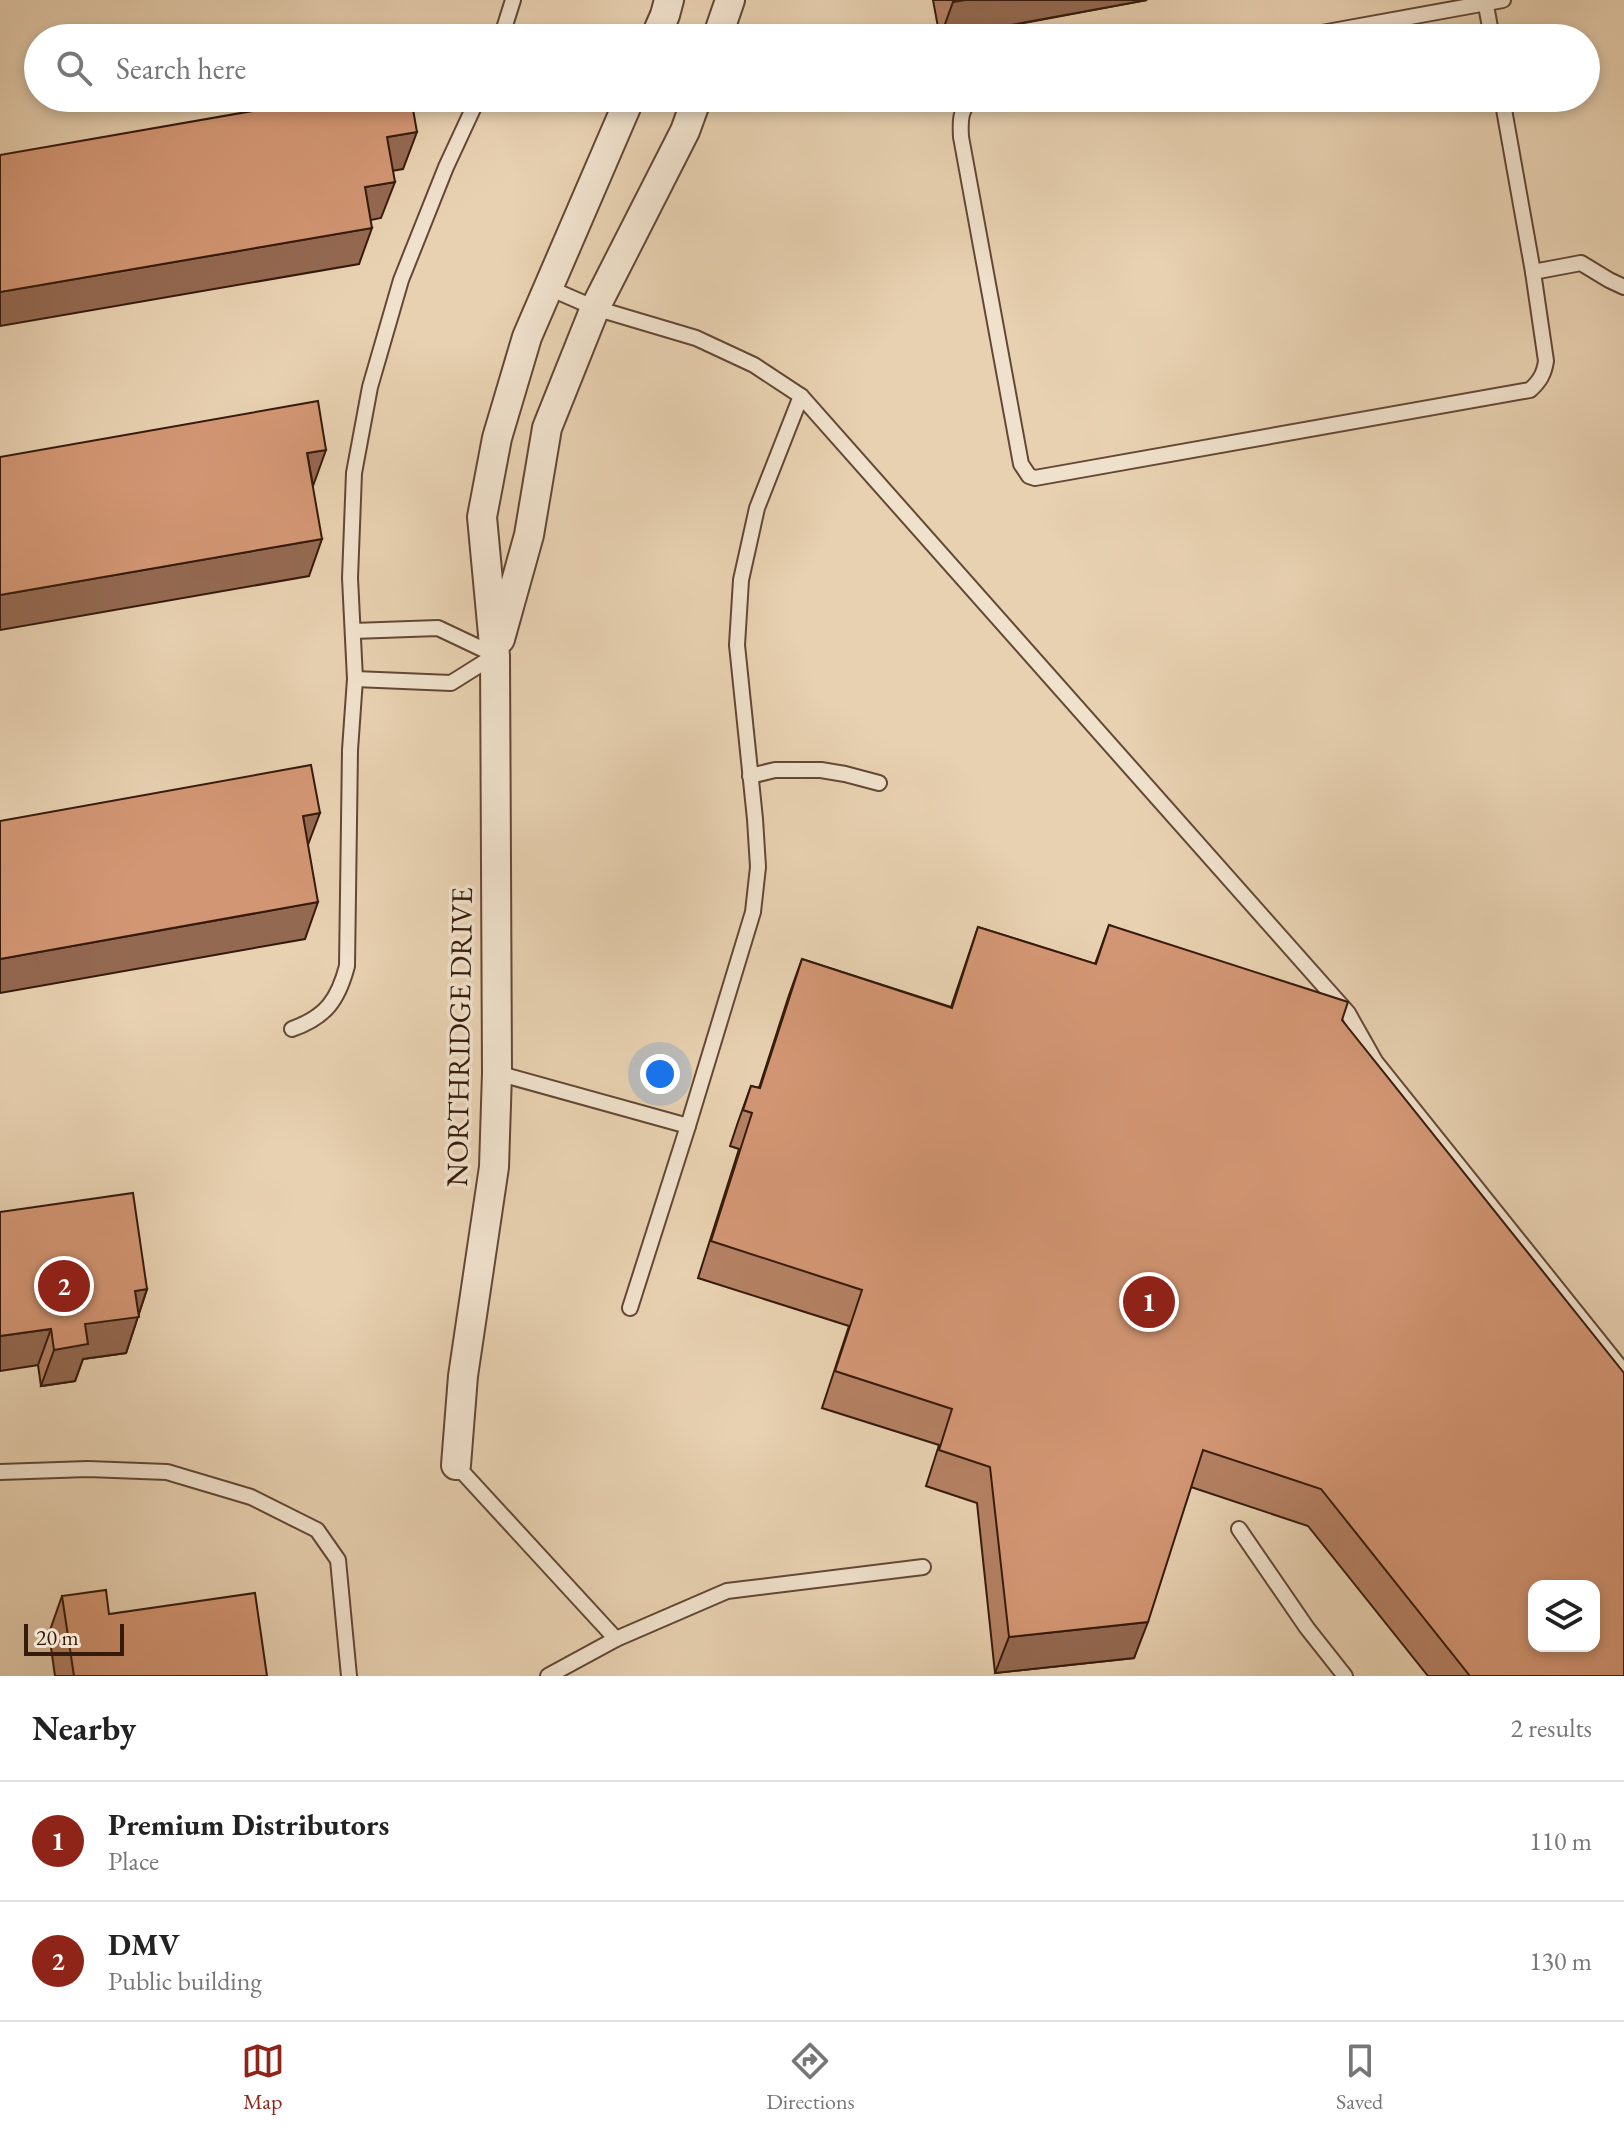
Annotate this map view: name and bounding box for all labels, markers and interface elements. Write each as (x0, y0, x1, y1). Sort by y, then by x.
search box (24, 24, 1600, 112)
icon: search (52, 46, 96, 90)
text: Search here (116, 49, 246, 88)
street label: NORTHRIDGE DRIVE (437, 887, 481, 1187)
your location (640, 1054, 680, 1094)
pin: 2 (38, 1256, 90, 1316)
pin: 1 (1123, 1272, 1175, 1332)
map controls (1528, 1580, 1600, 1652)
button: layers (1528, 1580, 1600, 1652)
scale bar (24, 1620, 124, 1656)
text: 20 m (36, 1623, 79, 1652)
text: Nearby (32, 1706, 136, 1750)
text: 2 results (1511, 1711, 1592, 1745)
text: Premium Distributors (108, 1805, 389, 1844)
text: 1 (51, 1824, 65, 1858)
text: 110 m (1529, 1824, 1592, 1858)
text: Place (108, 1844, 159, 1878)
text: DMV (108, 1925, 180, 1964)
text: 2 (51, 1944, 65, 1978)
text: 130 m (1529, 1944, 1592, 1978)
text: Public building (108, 1964, 262, 1998)
tab: Map (241, 2039, 285, 2116)
tab: Directions (766, 2039, 855, 2116)
tab: Saved (1336, 2039, 1383, 2116)

